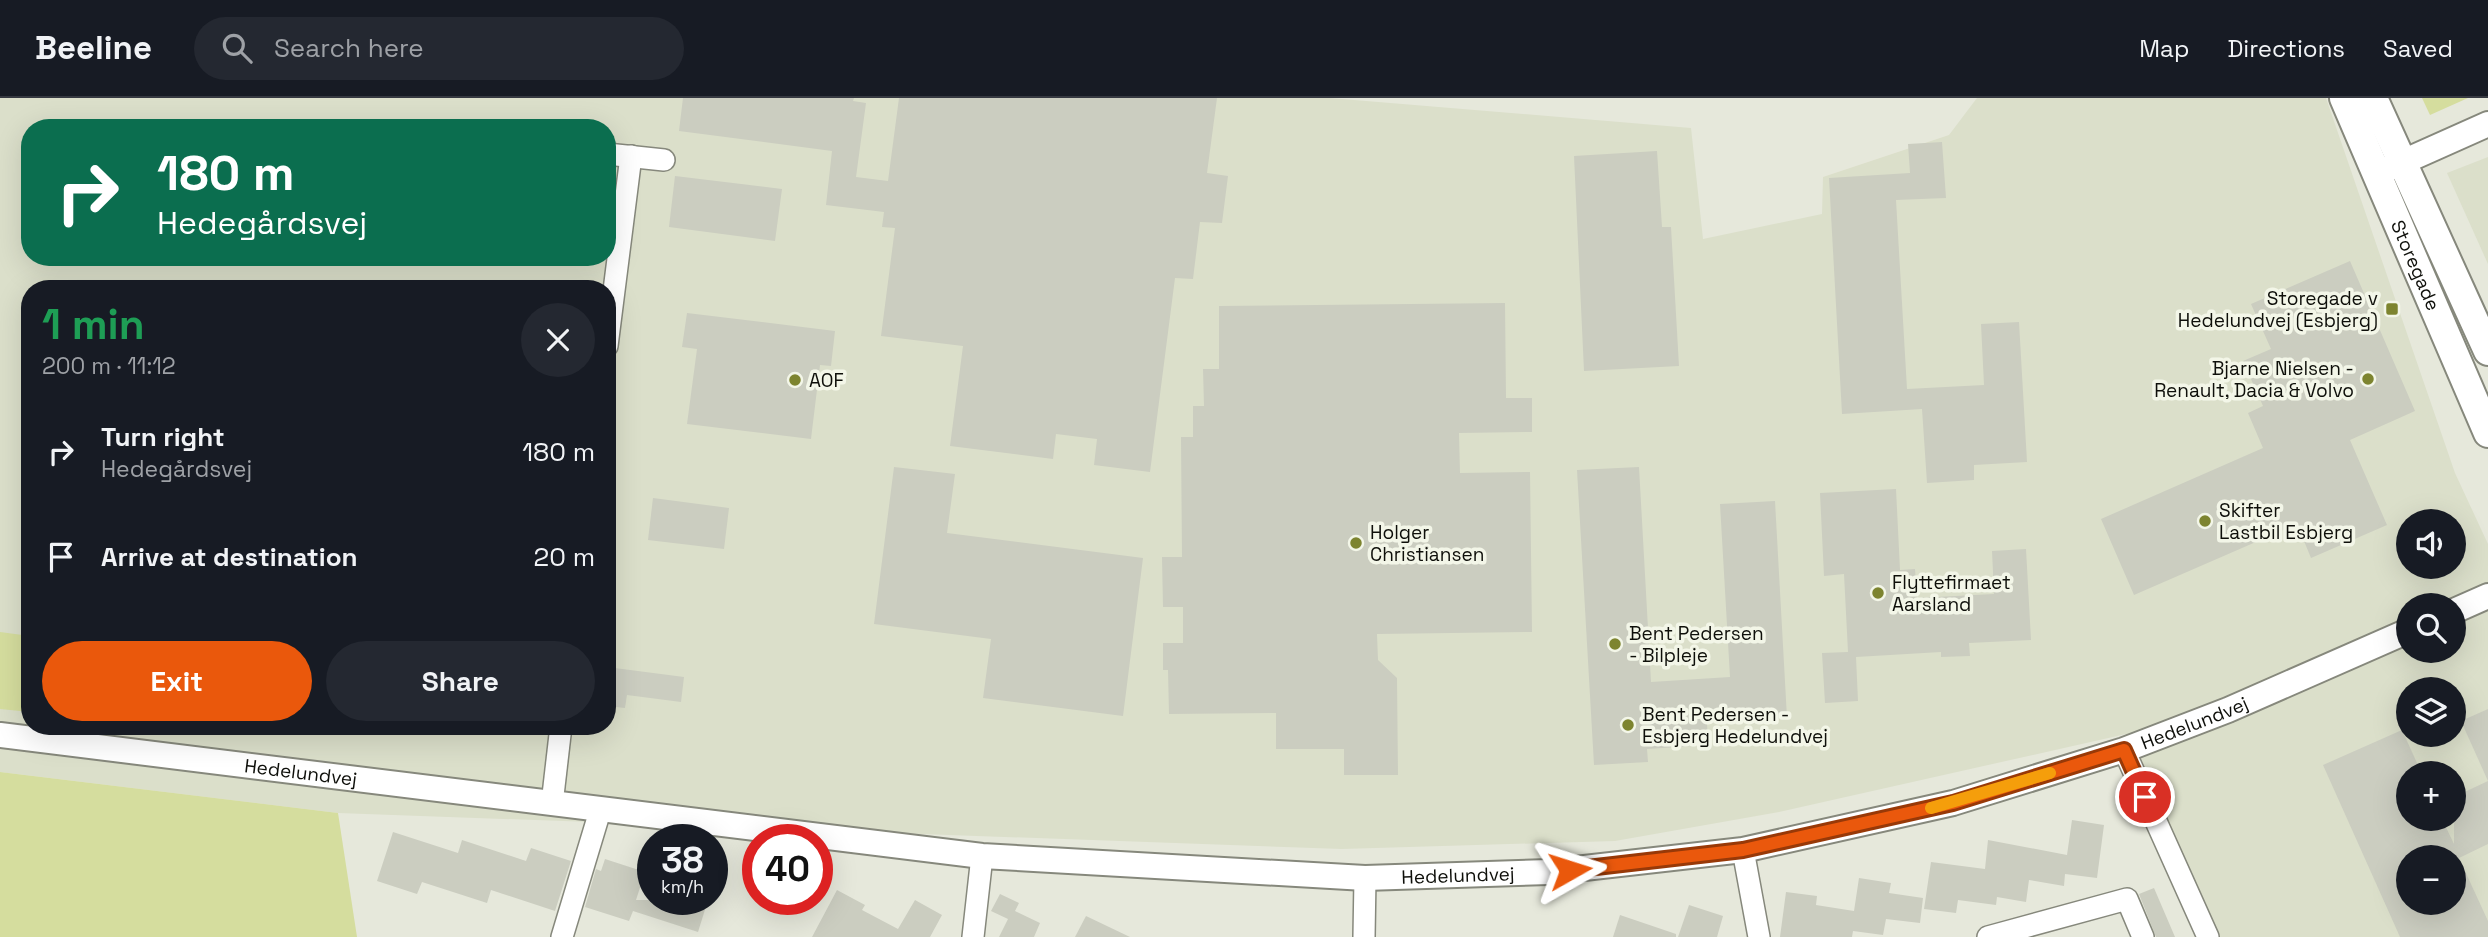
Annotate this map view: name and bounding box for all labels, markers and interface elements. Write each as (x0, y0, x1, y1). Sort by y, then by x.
search box (194, 17, 684, 80)
text: Beeline (35, 27, 152, 69)
icon: search (218, 29, 256, 67)
text: Search here (274, 31, 424, 65)
text: Map (2139, 33, 2189, 64)
text: Directions (2227, 33, 2345, 64)
text: Saved (2383, 33, 2453, 64)
text: 180 m (157, 142, 295, 204)
icon: right (42, 147, 133, 238)
text: Hedegårdsvej (157, 203, 367, 243)
street label: Storegade (2385, 216, 2446, 315)
place label: Storegade v Hedelundvej (Esbjerg) (2178, 286, 2378, 333)
text: 1 min (42, 298, 145, 351)
marker: Storegade v Hedelundvej (Esbjerg) (2384, 301, 2400, 317)
button: close (521, 303, 595, 377)
text: 200 m · 11:12 (42, 351, 176, 381)
place label: Bjarne Nielsen - Renault, Dacia & Volvo (2154, 356, 2354, 403)
place label: AOF (809, 368, 844, 393)
marker: Bjarne Nielsen - Renault, Dacia & Volvo (2360, 371, 2376, 387)
marker: AOF (787, 372, 803, 388)
text: Turn right (101, 420, 225, 454)
icon: right (42, 433, 80, 471)
text: 180 m (522, 435, 595, 469)
text: Hedegårdsvej (101, 454, 252, 484)
place label: Skifter Lastbil Esbjerg (2219, 498, 2353, 545)
map controls (2396, 509, 2466, 915)
button: sound (2396, 509, 2466, 579)
marker: Skifter Lastbil Esbjerg (2197, 513, 2213, 529)
place label: Holger Christiansen (1370, 520, 1484, 567)
marker: Holger Christiansen (1348, 535, 1364, 551)
icon: arrive (42, 538, 80, 576)
text: Arrive at destination (101, 540, 358, 574)
text: 20 m (534, 540, 595, 574)
place label: Flyttefirmaet Aarsland (1892, 570, 2011, 617)
marker: Flyttefirmaet Aarsland (1870, 585, 1886, 601)
button: search (2396, 593, 2466, 663)
place label: Bent Pedersen - Bilpleje (1629, 621, 1764, 668)
marker: Bent Pedersen - Bilpleje (1607, 636, 1623, 652)
button: Exit (42, 641, 312, 721)
button: Share (326, 641, 595, 721)
button: layers (2396, 677, 2466, 747)
street label: Hedelundvej (2137, 691, 2252, 755)
place label: Bent Pedersen - Esbjerg Hedelundvej (1642, 702, 1828, 749)
marker: Bent Pedersen - Esbjerg Hedelundvej (1620, 717, 1636, 733)
street label: Hedelundvej (243, 753, 358, 792)
button: + (2396, 761, 2466, 831)
pin (2115, 767, 2175, 827)
icon: arrive (2126, 778, 2164, 816)
speed limit sign: 40 (742, 824, 833, 915)
position arrow (1533, 833, 1607, 907)
text: 38 (661, 838, 704, 882)
button: − (2396, 845, 2466, 915)
street label: Hedelundvej (1401, 861, 1515, 890)
text: km/h (661, 875, 704, 898)

